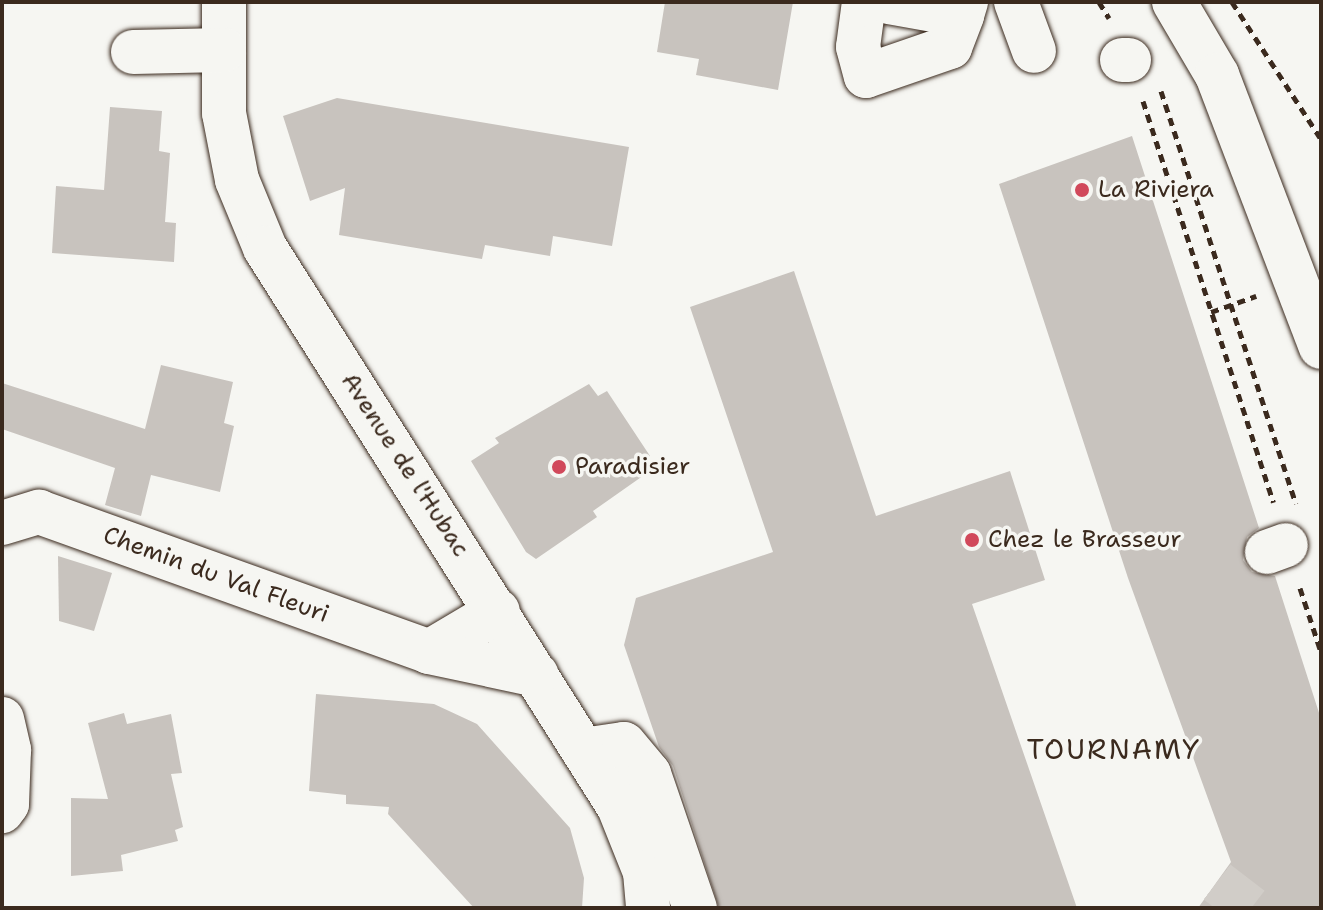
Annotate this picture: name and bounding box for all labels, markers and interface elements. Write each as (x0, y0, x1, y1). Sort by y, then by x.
place label: La Riviera (1098, 176, 1214, 204)
marker: La Riviera (1073, 181, 1091, 199)
street label: Avenue de l'Hubac (335, 368, 475, 562)
place label: Paradisier (575, 453, 690, 481)
marker: Paradisier (550, 458, 568, 476)
street label: Chemin du Val Fleuri (99, 521, 333, 629)
place label: Chez le Brasseur (988, 526, 1182, 554)
marker: Chez le Brasseur (963, 531, 981, 549)
district label: TOURNAMY (1027, 732, 1201, 766)

